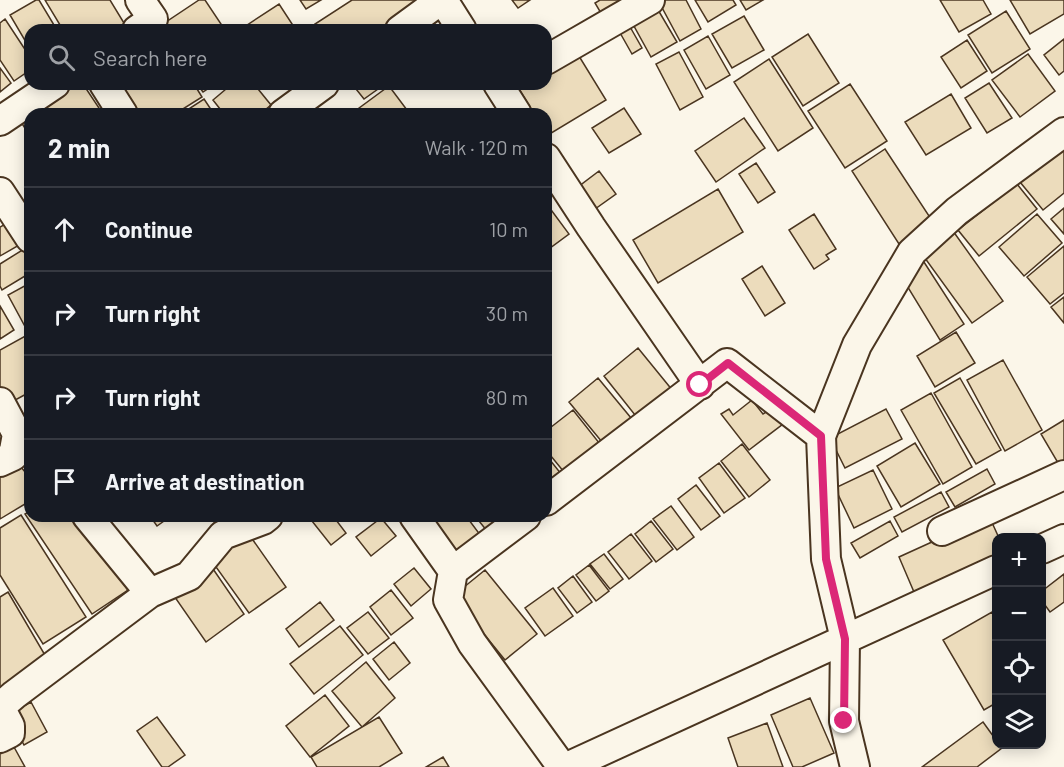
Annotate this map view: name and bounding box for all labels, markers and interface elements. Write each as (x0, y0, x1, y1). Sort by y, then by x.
search box (24, 24, 552, 90)
icon: search (45, 41, 78, 74)
text: Search here (93, 44, 207, 70)
text: 2 min (48, 132, 110, 163)
text: Walk · 120 m (425, 135, 528, 159)
icon: ahead (48, 213, 81, 246)
text: Continue (105, 216, 193, 242)
text: 10 m (489, 217, 528, 241)
icon: right (48, 297, 81, 330)
text: Turn right (105, 300, 200, 326)
text: 30 m (486, 301, 528, 325)
route start (686, 371, 712, 397)
icon: right (48, 381, 81, 414)
text: Turn right (105, 384, 200, 410)
text: 80 m (486, 385, 528, 409)
icon: arrive (48, 465, 81, 498)
text: Arrive at destination (105, 468, 304, 494)
map controls (992, 533, 1046, 749)
button: + (992, 533, 1046, 587)
button: − (992, 587, 1046, 641)
button: locate (992, 641, 1046, 695)
button: layers (992, 695, 1046, 749)
route end (830, 707, 856, 733)

